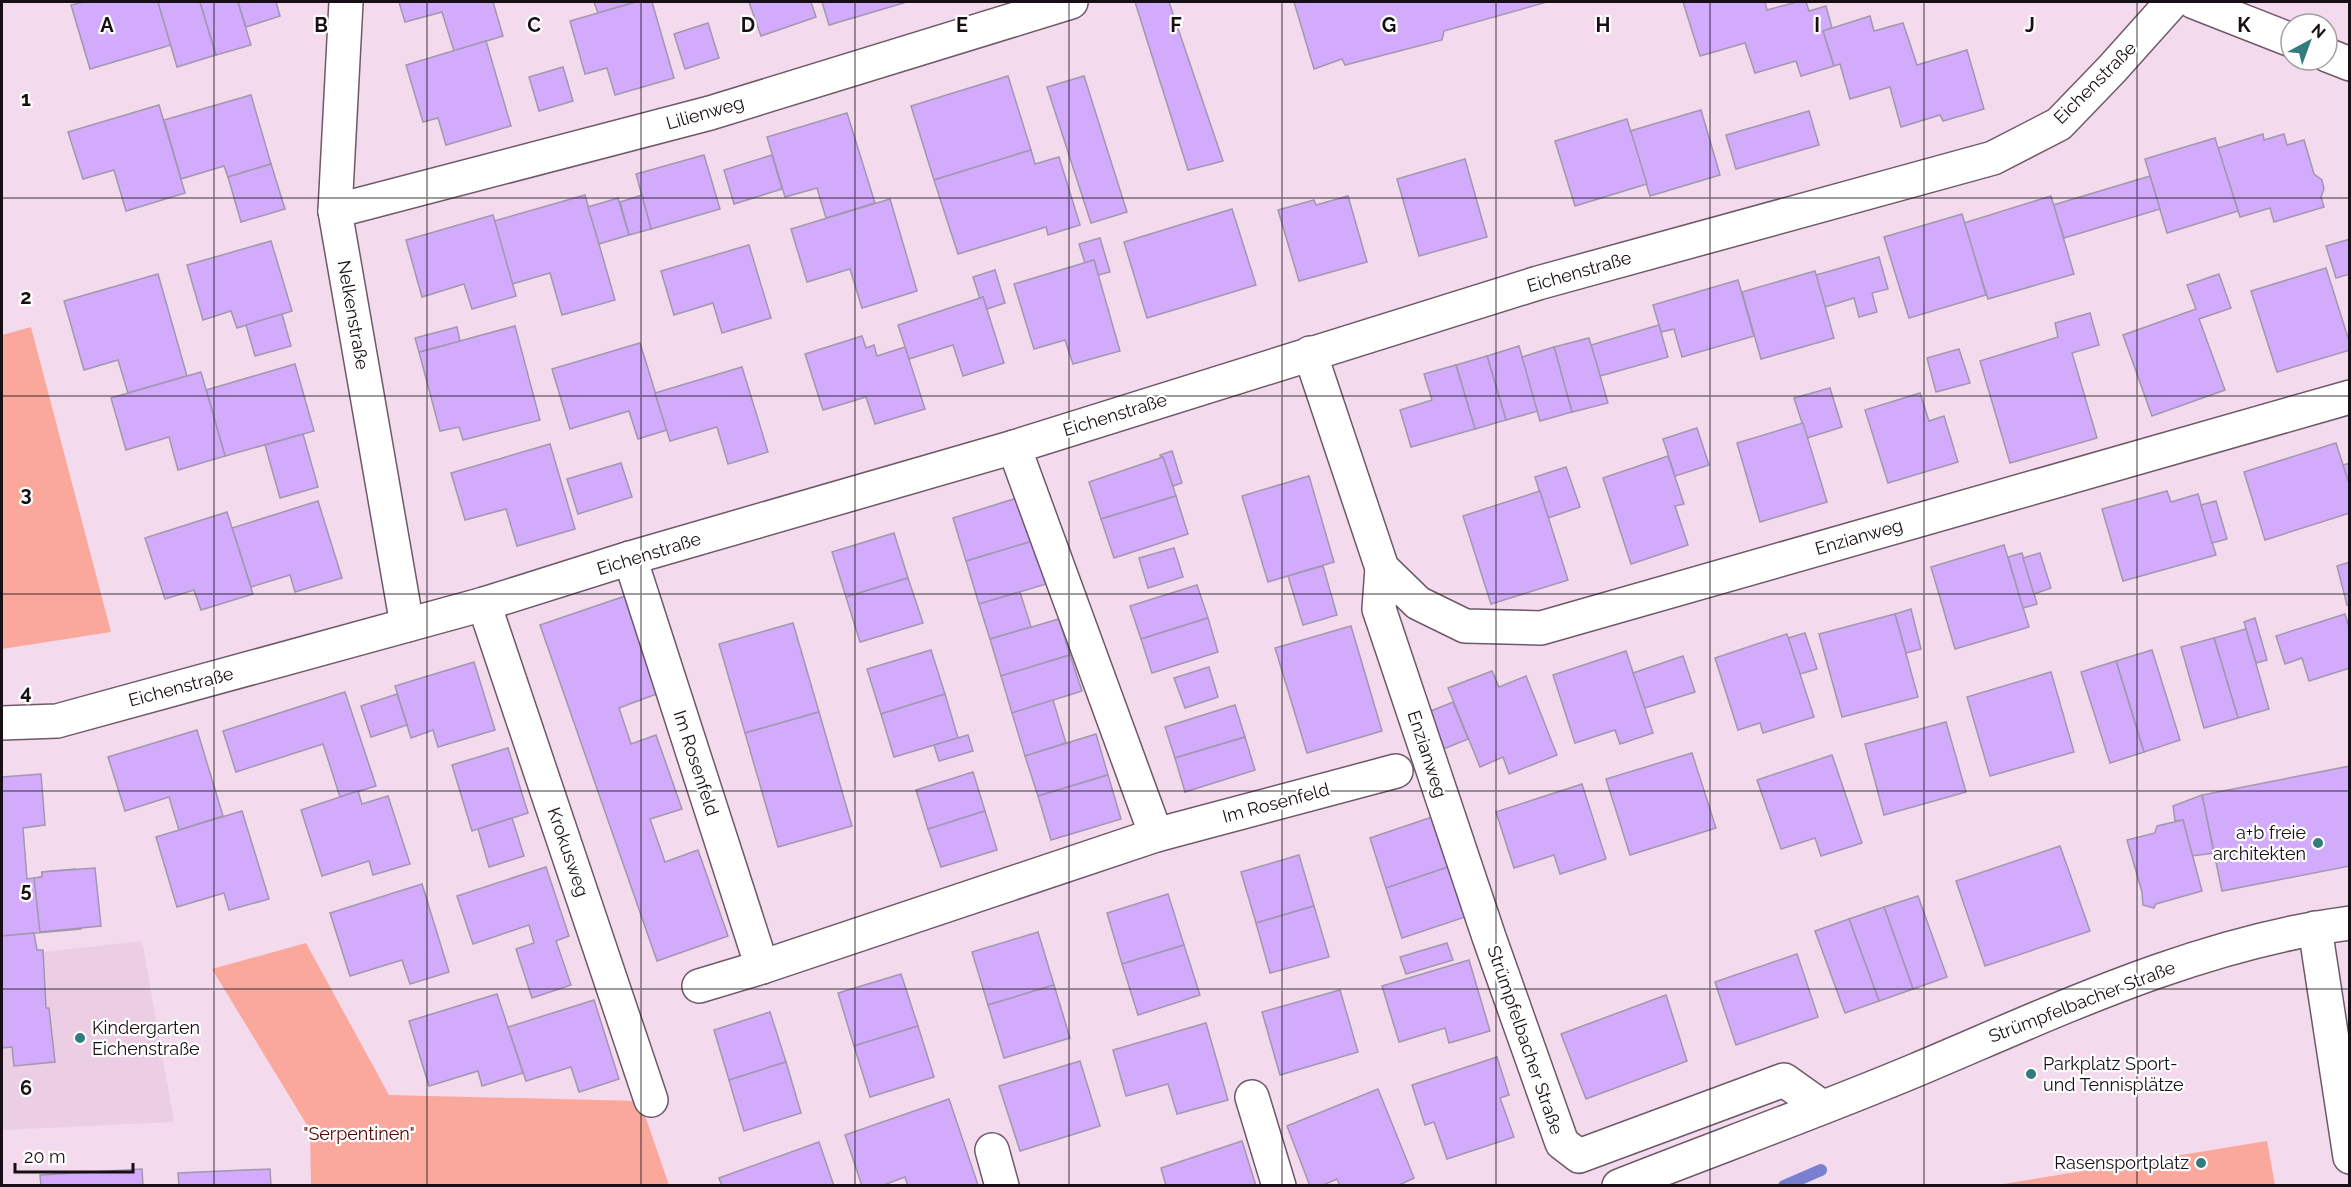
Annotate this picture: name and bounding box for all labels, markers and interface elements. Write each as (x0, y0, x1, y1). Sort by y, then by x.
north arrow (2279, 12, 2339, 72)
text: A (100, 13, 114, 37)
text: B (314, 13, 328, 37)
text: C (527, 13, 541, 37)
text: D (741, 13, 755, 37)
text: E (956, 13, 968, 37)
text: F (1170, 13, 1182, 37)
text: G (1382, 13, 1396, 37)
text: H (1596, 13, 1610, 37)
text: I (1814, 13, 1820, 37)
text: J (2025, 13, 2035, 37)
text: K (2237, 13, 2251, 37)
text: N (2308, 20, 2329, 42)
street label: Eichenstraße (2049, 37, 2140, 128)
text: 1 (21, 87, 31, 111)
street label: Lilienweg (663, 91, 746, 134)
street label: Eichenstraße (1524, 246, 1634, 296)
street label: Nelkenstraße (334, 259, 374, 372)
text: 2 (20, 285, 32, 309)
street label: Eichenstraße (1060, 389, 1170, 440)
text: 3 (20, 482, 32, 506)
street label: Enzianweg (1813, 514, 1905, 559)
street label: Eichenstraße (594, 528, 704, 579)
street label: Eichenstraße (126, 662, 236, 711)
text: 4 (20, 680, 32, 704)
street label: Im Rosenfeld (670, 707, 723, 818)
street label: Enzianweg (1404, 708, 1451, 800)
street label: Im Rosenfeld (1220, 778, 1332, 827)
street label: Krokusweg (543, 804, 594, 899)
place label: a+b freie architekten (2213, 822, 2306, 864)
marker: a+b freie architekten (2311, 836, 2325, 850)
text: 5 (20, 878, 32, 902)
street label: Strümpfelbacher Straße (1483, 943, 1568, 1137)
street label: Strümpfelbacher Straße (1986, 956, 2178, 1047)
place label: Kindergarten Eichenstraße (92, 1017, 200, 1059)
marker: Kindergarten Eichenstraße (73, 1031, 87, 1045)
place label: Parkplatz Sport- und Tennisplätze (2043, 1053, 2184, 1095)
marker: Parkplatz Sport- und Tennisplätze (2024, 1067, 2038, 1081)
text: 6 (20, 1076, 32, 1100)
park label: "Serpentinen" (303, 1123, 415, 1144)
scale bar (15, 1136, 134, 1174)
text: 20 m (24, 1146, 66, 1167)
place label: Rasensportplatz (2054, 1152, 2189, 1173)
marker: Rasensportplatz (2194, 1156, 2208, 1170)

